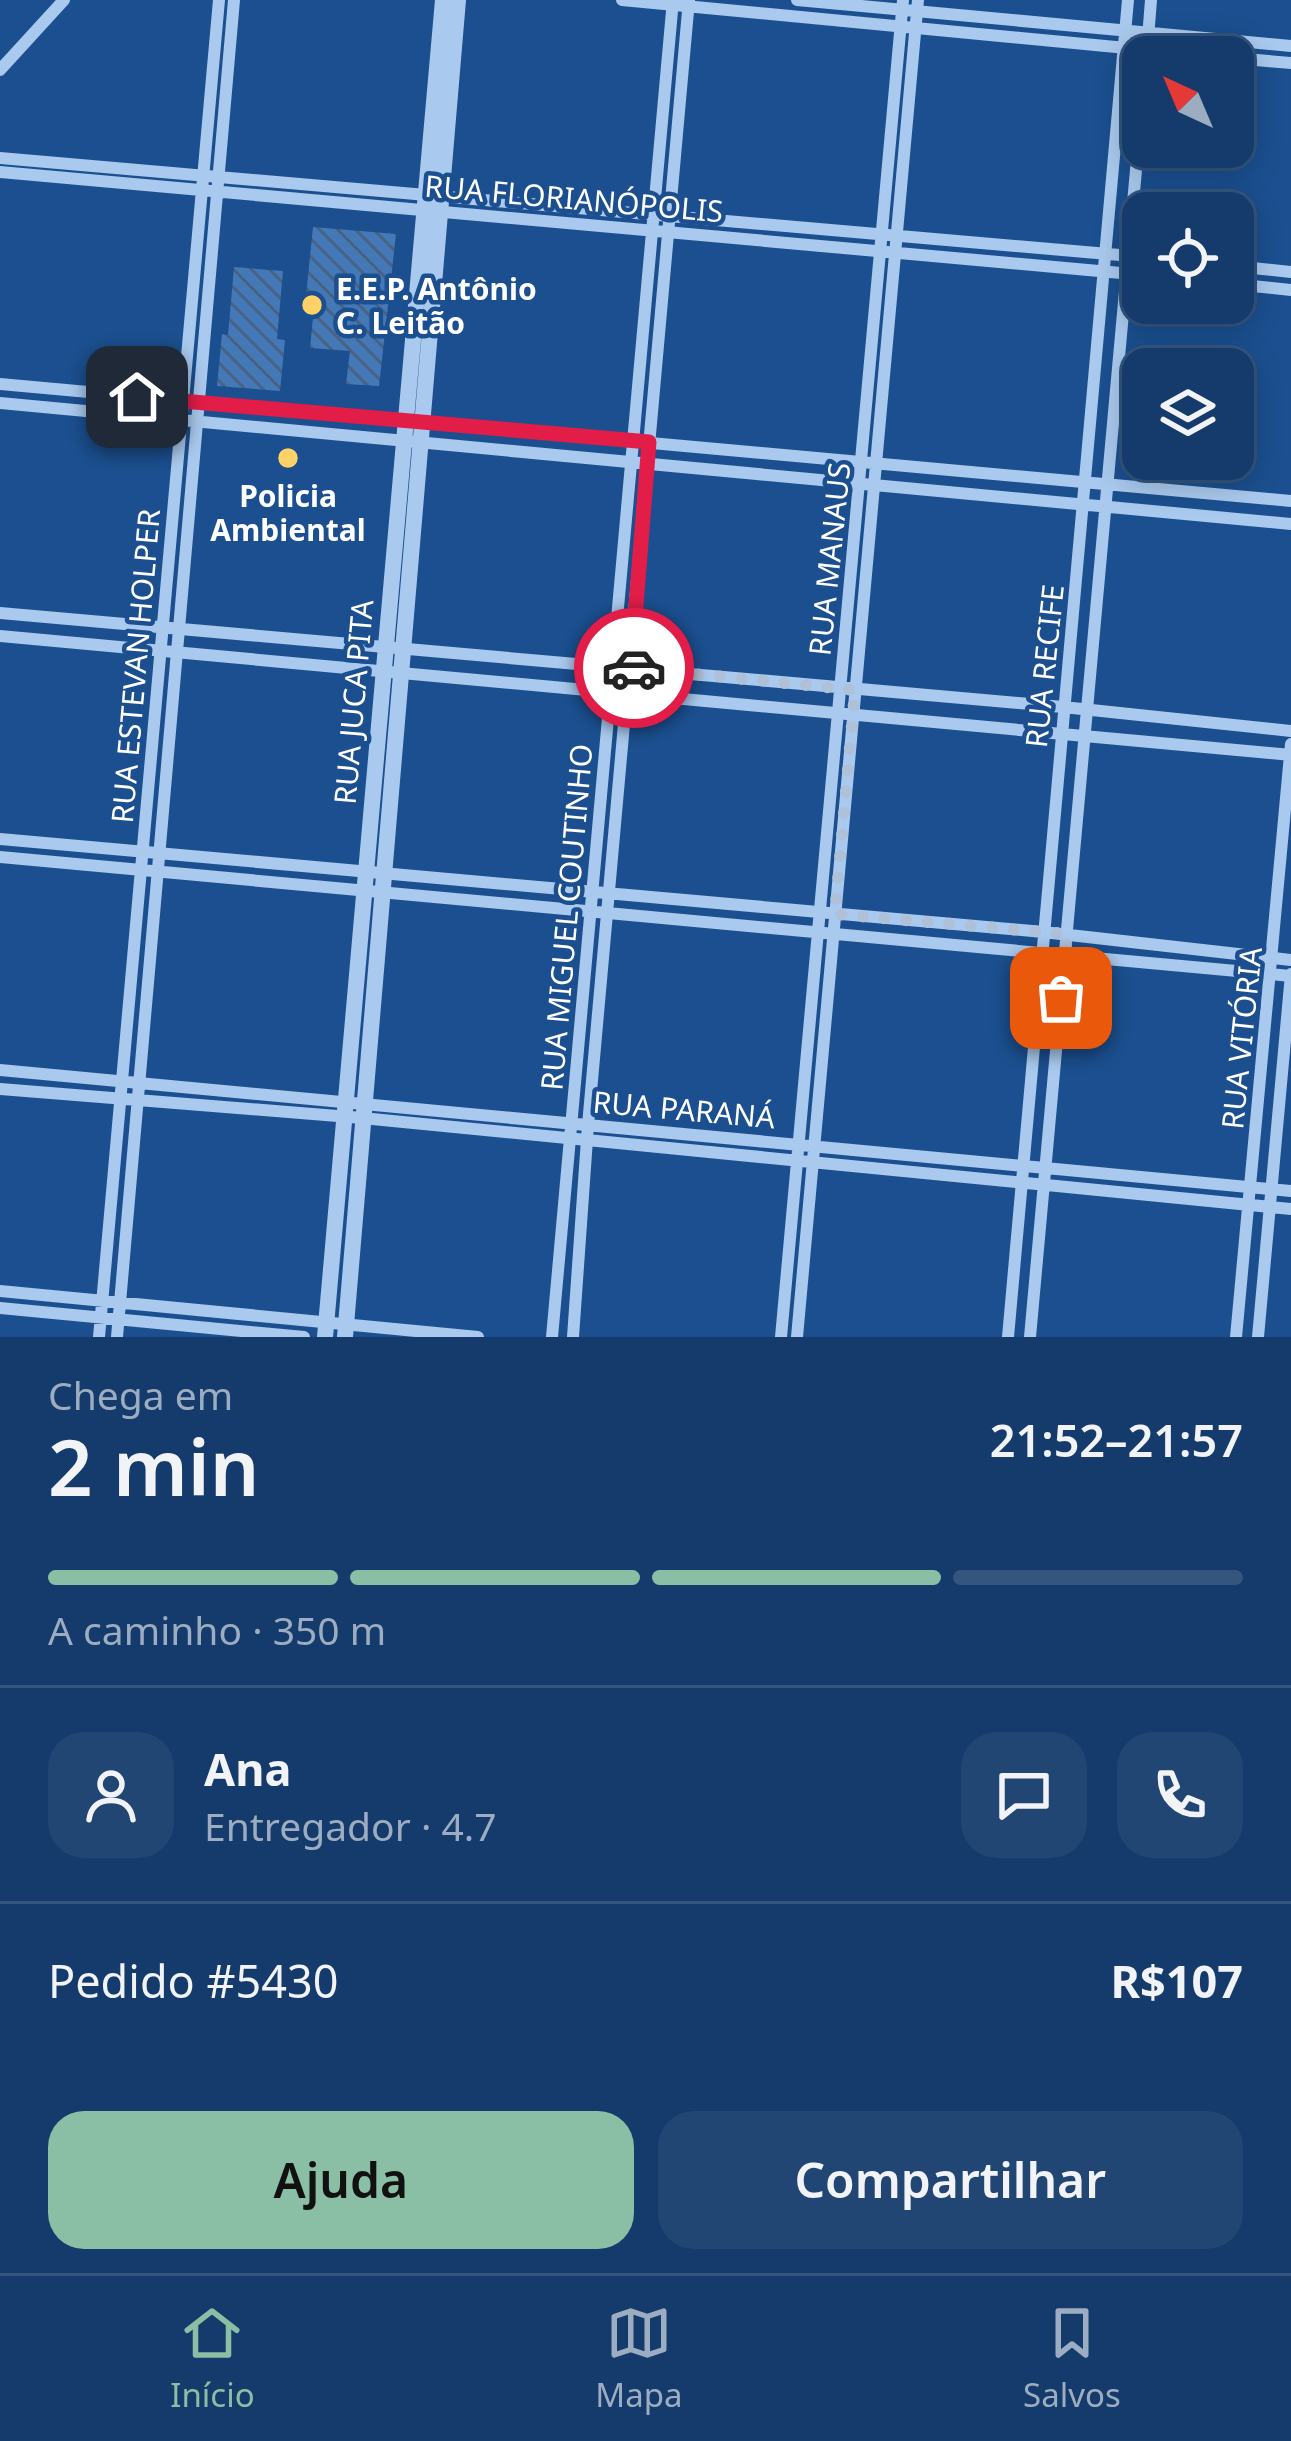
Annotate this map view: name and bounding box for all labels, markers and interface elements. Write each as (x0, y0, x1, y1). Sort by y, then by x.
north arrow (1122, 36, 1254, 168)
map controls (1122, 36, 1254, 480)
street label: RUA FLORIANÓPOLIS (423, 165, 725, 231)
button: locate (1122, 192, 1254, 324)
place label: E.E.P. Antônio C. Leitão (336, 268, 537, 343)
marker: E.E.P. Antônio C. Leitão (299, 292, 325, 318)
pin (86, 346, 188, 448)
button: layers (1122, 348, 1254, 480)
icon: home (104, 364, 170, 430)
marker: Policia Ambiental (275, 445, 301, 471)
street label: RUA MANAUS (798, 460, 860, 658)
place label: Policia Ambiental (210, 475, 366, 550)
street label: RUA ESTEVAN HOLPER (101, 507, 169, 825)
street label: RUA RECIFE (1015, 582, 1073, 750)
street label: RUA JUCA PITA (324, 597, 382, 806)
courier (574, 608, 694, 728)
icon: car (601, 635, 667, 701)
street label: RUA MIGUEL COUTINHO (530, 742, 602, 1092)
street label: RUA VITÓRIA (1211, 944, 1271, 1131)
pin (1010, 947, 1112, 1049)
icon: bag (1028, 965, 1094, 1031)
street label: RUA PARANÁ (591, 1081, 778, 1137)
text: Chega em (48, 1368, 233, 1421)
text: 21:52–21:57 (990, 1409, 1243, 1470)
text: 2 min (48, 1413, 260, 1519)
text: A caminho · 350 m (48, 1603, 386, 1656)
button: person (48, 1732, 174, 1858)
button: chat (961, 1732, 1087, 1858)
button: phone (1117, 1732, 1243, 1858)
text: Ana (204, 1738, 291, 1799)
text: Entregador · 4.7 (204, 1799, 497, 1852)
text: Pedido #5430 (48, 1950, 339, 2011)
text: R$107 (1111, 1950, 1243, 2011)
button: Ajuda (48, 2111, 634, 2249)
button: Compartilhar (658, 2111, 1243, 2249)
tab: Início (170, 2300, 255, 2417)
tab: Mapa (595, 2300, 682, 2417)
tab: Salvos (1023, 2300, 1121, 2417)

